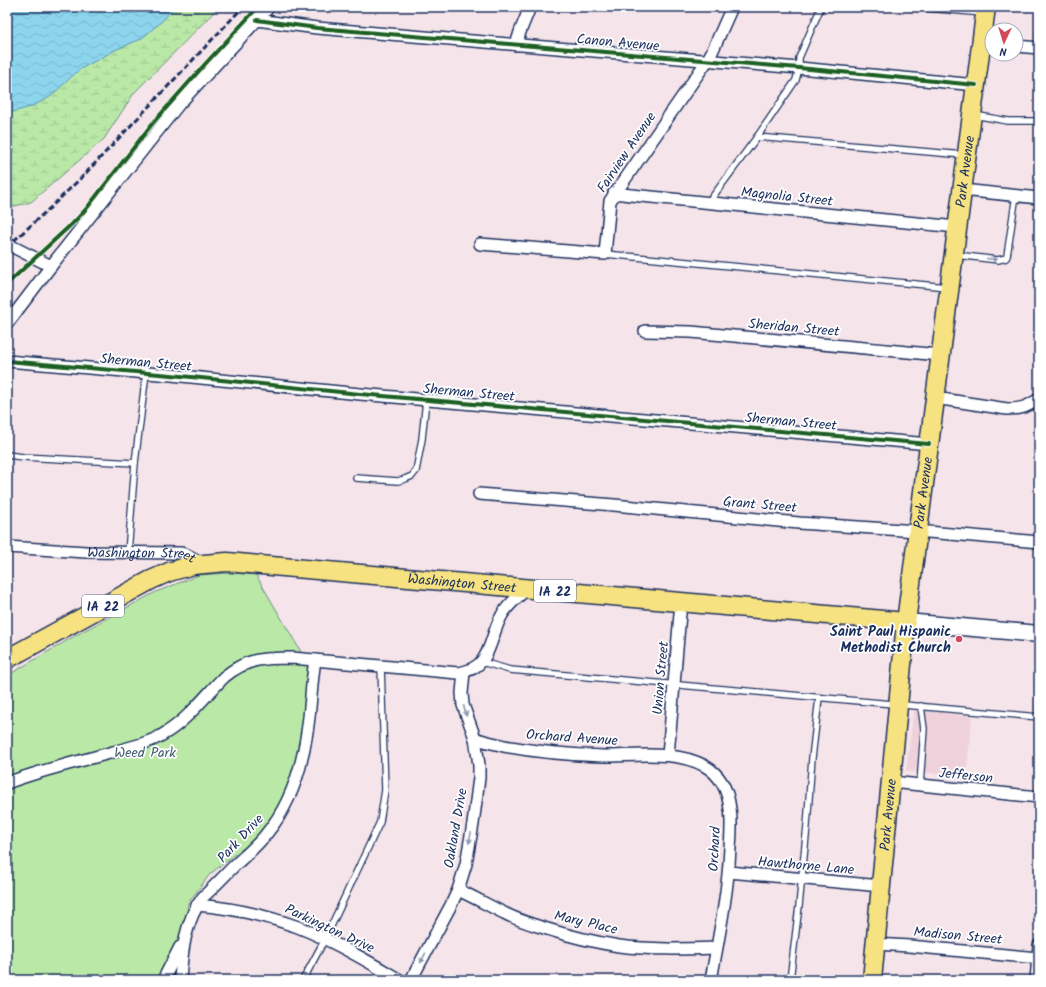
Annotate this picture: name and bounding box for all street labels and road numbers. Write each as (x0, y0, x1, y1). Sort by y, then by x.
street label: Canon Avenue (576, 28, 661, 58)
street label: Fairview Avenue (592, 107, 663, 198)
street label: Park Avenue (950, 134, 981, 209)
street label: Magnolia Street (740, 181, 835, 213)
street label: Sheridan Street (747, 313, 841, 343)
street label: Sherman Street (99, 348, 193, 378)
street label: Sherman Street (422, 378, 516, 408)
street label: Sherman Street (744, 407, 838, 437)
street label: Park Avenue (908, 455, 939, 530)
street label: Grant Street (722, 491, 798, 519)
street label: Washington Street (87, 542, 200, 570)
street label: Washington Street (407, 568, 518, 600)
road number: IA 22 (534, 580, 576, 602)
road number: IA 22 (82, 595, 124, 617)
street label: Union Street (647, 640, 675, 716)
street label: Orchard Avenue (525, 724, 619, 752)
street label: Jefferson (938, 762, 994, 790)
street label: Park Avenue (874, 777, 903, 852)
street label: Oakland Drive (438, 786, 474, 870)
street label: Park Drive (212, 809, 270, 868)
street label: Orchard (703, 825, 727, 872)
street label: Hawthorne Lane (757, 851, 856, 881)
street label: Parkington Drive (281, 898, 379, 960)
street label: Mary Place (552, 905, 620, 941)
street label: Madison Street (913, 921, 1004, 951)

